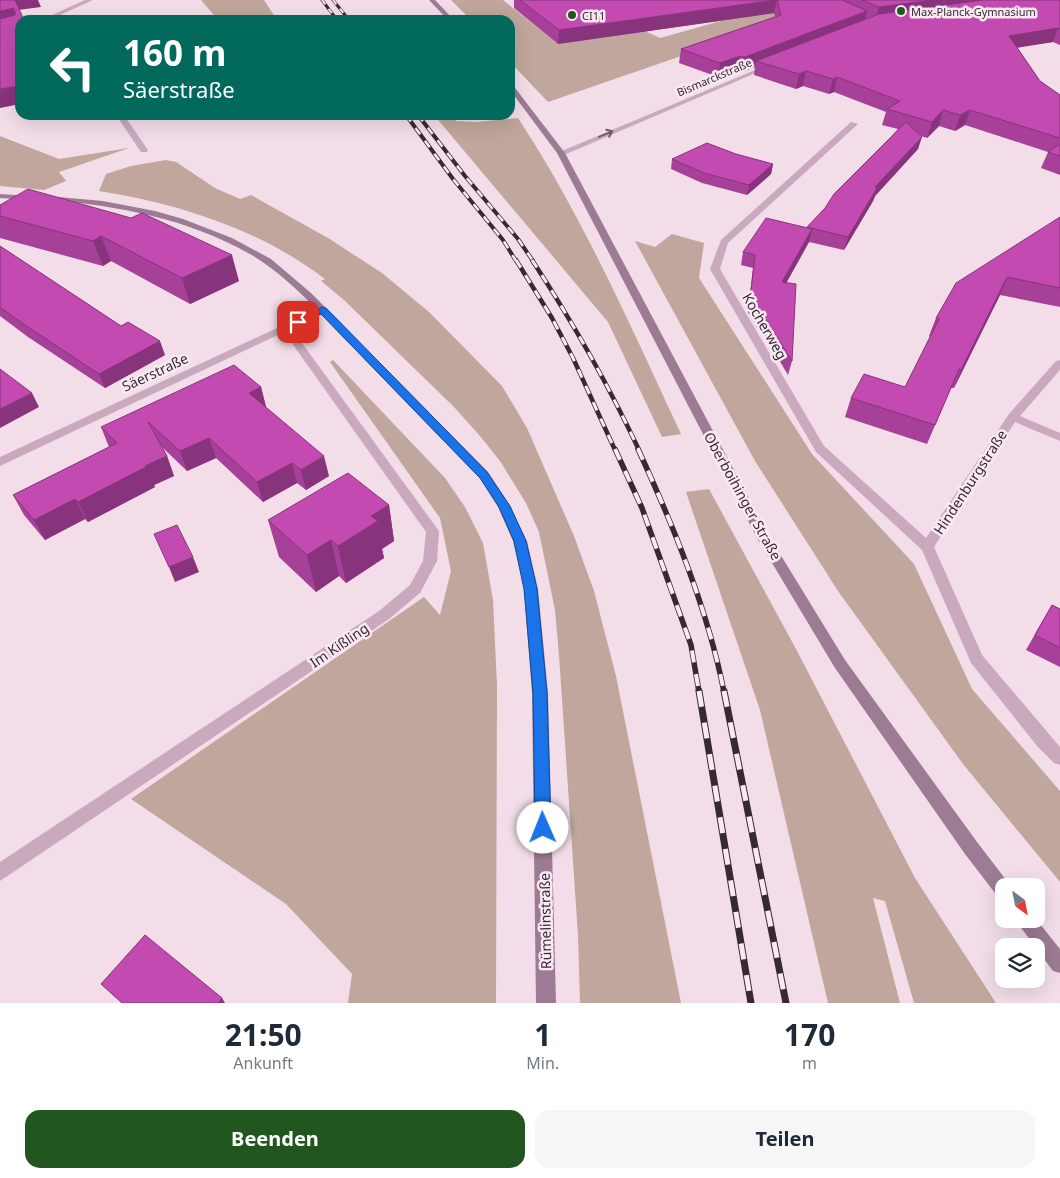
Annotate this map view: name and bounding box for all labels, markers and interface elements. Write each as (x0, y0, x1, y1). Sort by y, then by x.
place label: Max-Planck-Gymnasium (911, 4, 1036, 19)
marker: Max-Planck-Gymnasium (895, 5, 907, 17)
place label: CI11 (582, 8, 605, 23)
marker: CI11 (566, 9, 578, 21)
text: 160 m (123, 29, 226, 76)
icon: left (40, 35, 105, 100)
street label: Bismarckstraße (674, 54, 754, 100)
text: Säerstraße (123, 74, 235, 104)
one-way arrow (598, 128, 613, 138)
street label: Kocherweg (738, 289, 792, 363)
pin (277, 301, 319, 343)
icon: arrive (284, 308, 312, 336)
street label: Säerstraße (119, 348, 191, 396)
street label: Hindenburgstraße (929, 426, 1011, 538)
street label: Oberboihinger Straße (700, 429, 786, 563)
street label: Im Kißling (306, 618, 372, 672)
position arrow (516, 801, 568, 853)
street label: Rümelinstraße (535, 873, 555, 969)
north arrow (995, 878, 1045, 928)
map controls (995, 878, 1045, 988)
button: layers (995, 938, 1045, 988)
text: 21:50 (225, 1014, 302, 1055)
text: 1 (534, 1014, 551, 1055)
text: 170 (784, 1014, 835, 1055)
text: Ankunft (233, 1052, 293, 1074)
text: Min. (526, 1052, 559, 1074)
text: m (802, 1052, 817, 1074)
button: Beenden (25, 1110, 525, 1168)
button: Teilen (535, 1110, 1035, 1168)

